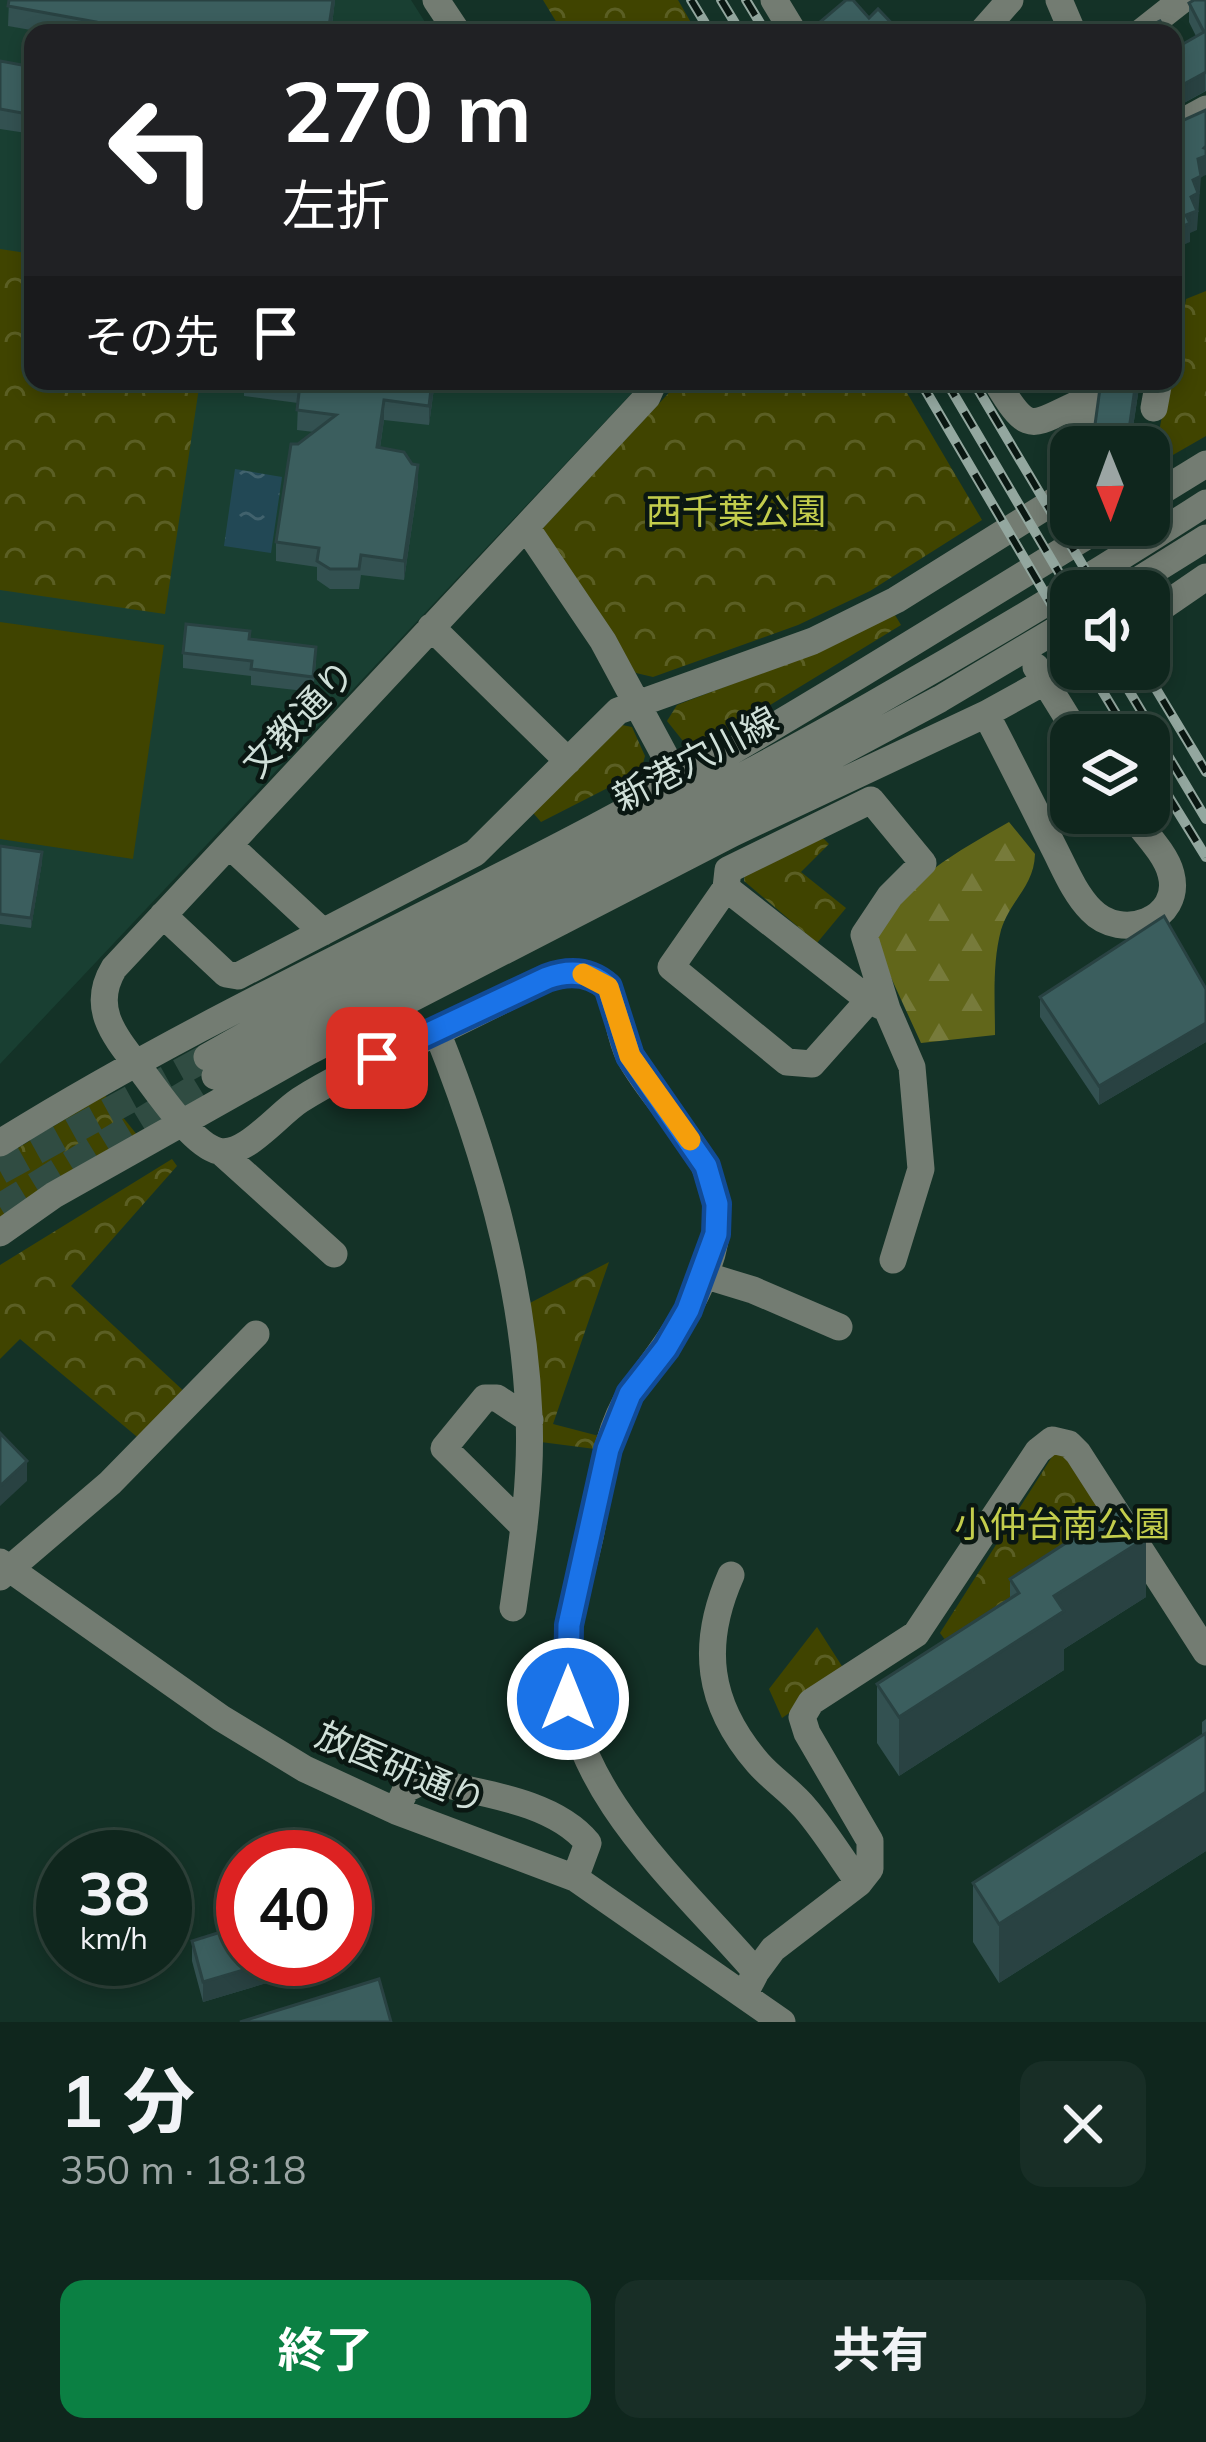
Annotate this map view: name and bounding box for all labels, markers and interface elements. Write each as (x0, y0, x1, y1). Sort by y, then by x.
text: 270 m (282, 58, 532, 163)
icon: left (84, 72, 240, 228)
text: 左折 (282, 171, 390, 239)
icon: arrive (243, 300, 309, 366)
text: その先 (84, 308, 219, 364)
north arrow (1050, 426, 1170, 546)
map controls (1050, 426, 1170, 834)
park label: 西千葉公園 (646, 488, 826, 533)
button: sound (1050, 570, 1170, 690)
street label: 文教通り (232, 650, 364, 786)
street label: 新港穴川線 (605, 696, 785, 820)
button: layers (1050, 714, 1170, 834)
pin (326, 1007, 428, 1109)
icon: arrive (344, 1025, 410, 1091)
park label: 小仲台南公園 (954, 1501, 1170, 1546)
position arrow (505, 1636, 631, 1762)
street label: 放医研通り (309, 1711, 493, 1823)
speed limit sign: 40 (216, 1830, 372, 1986)
text: 38 (78, 1855, 150, 1930)
text: km/h (80, 1919, 148, 1957)
text: 1 分 (60, 2055, 195, 2145)
button: close (1020, 2061, 1146, 2187)
text: 350 m · 18:18 (60, 2145, 306, 2194)
button: 終了 (60, 2280, 591, 2418)
button: 共有 (615, 2280, 1146, 2418)

